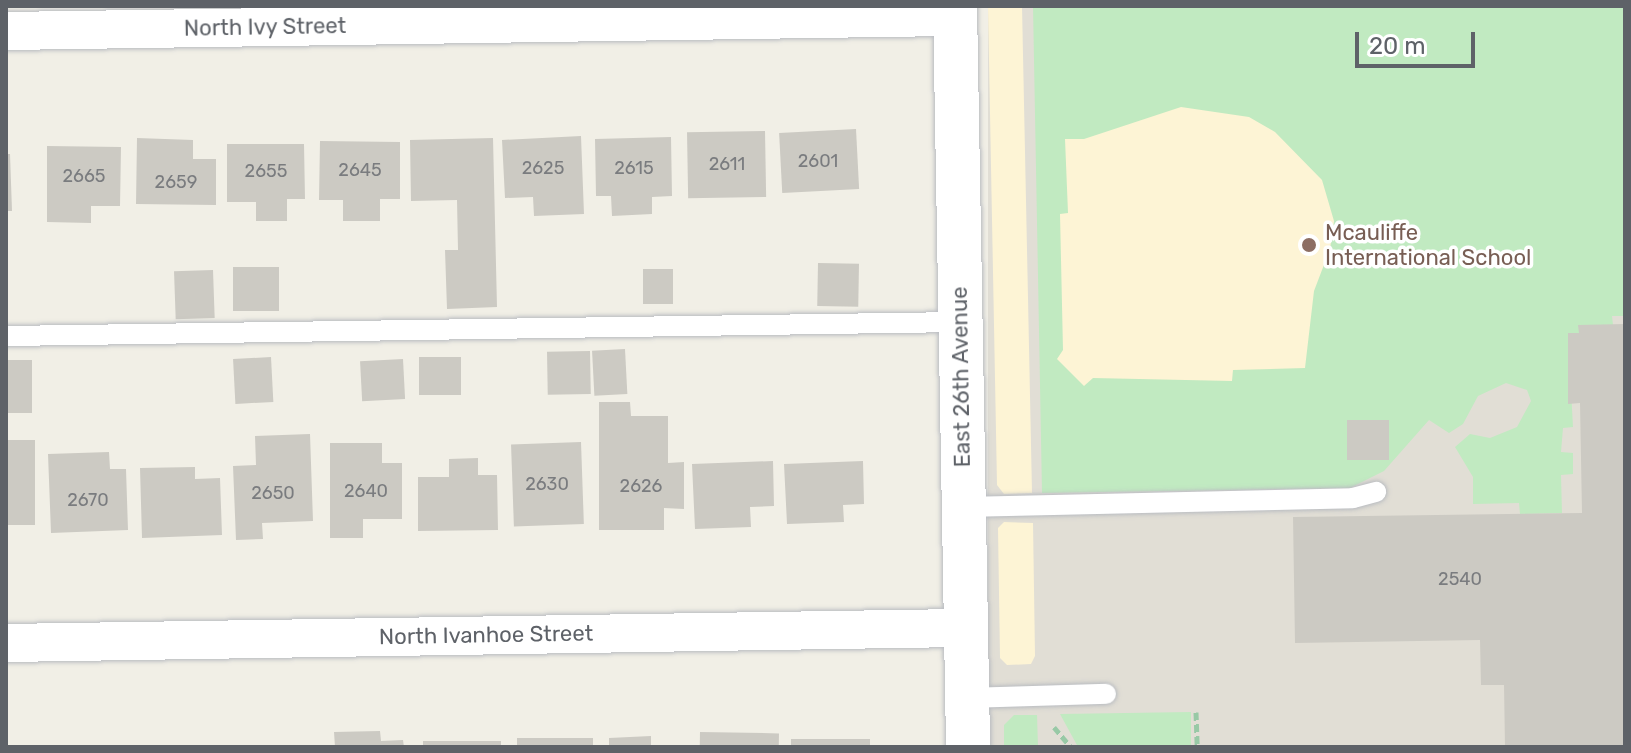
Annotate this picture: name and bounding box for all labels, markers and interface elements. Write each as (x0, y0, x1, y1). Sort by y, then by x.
street label: North Ivy Street (183, 12, 347, 42)
scale bar (1359, 16, 1479, 66)
text: 20 m (1369, 32, 1426, 60)
house number: 2601 (798, 150, 838, 172)
house number: 2611 (709, 153, 745, 175)
house number: 2625 (522, 157, 564, 179)
house number: 2615 (614, 157, 654, 179)
house number: 2645 (338, 159, 382, 181)
house number: 2655 (245, 160, 287, 182)
house number: 2665 (63, 165, 105, 187)
house number: 2659 (155, 171, 197, 193)
place label: Mcauliffe International School (1325, 219, 1531, 270)
marker: Mcauliffe International School (1300, 236, 1318, 254)
street label: East 26th Avenue (946, 286, 976, 468)
house number: 2630 (525, 473, 569, 495)
house number: 2626 (620, 475, 662, 497)
house number: 2640 (344, 480, 388, 502)
house number: 2650 (251, 482, 295, 504)
house number: 2670 (67, 489, 109, 511)
house number: 2540 (1438, 568, 1482, 590)
street label: North Ivanhoe Street (379, 620, 593, 650)

